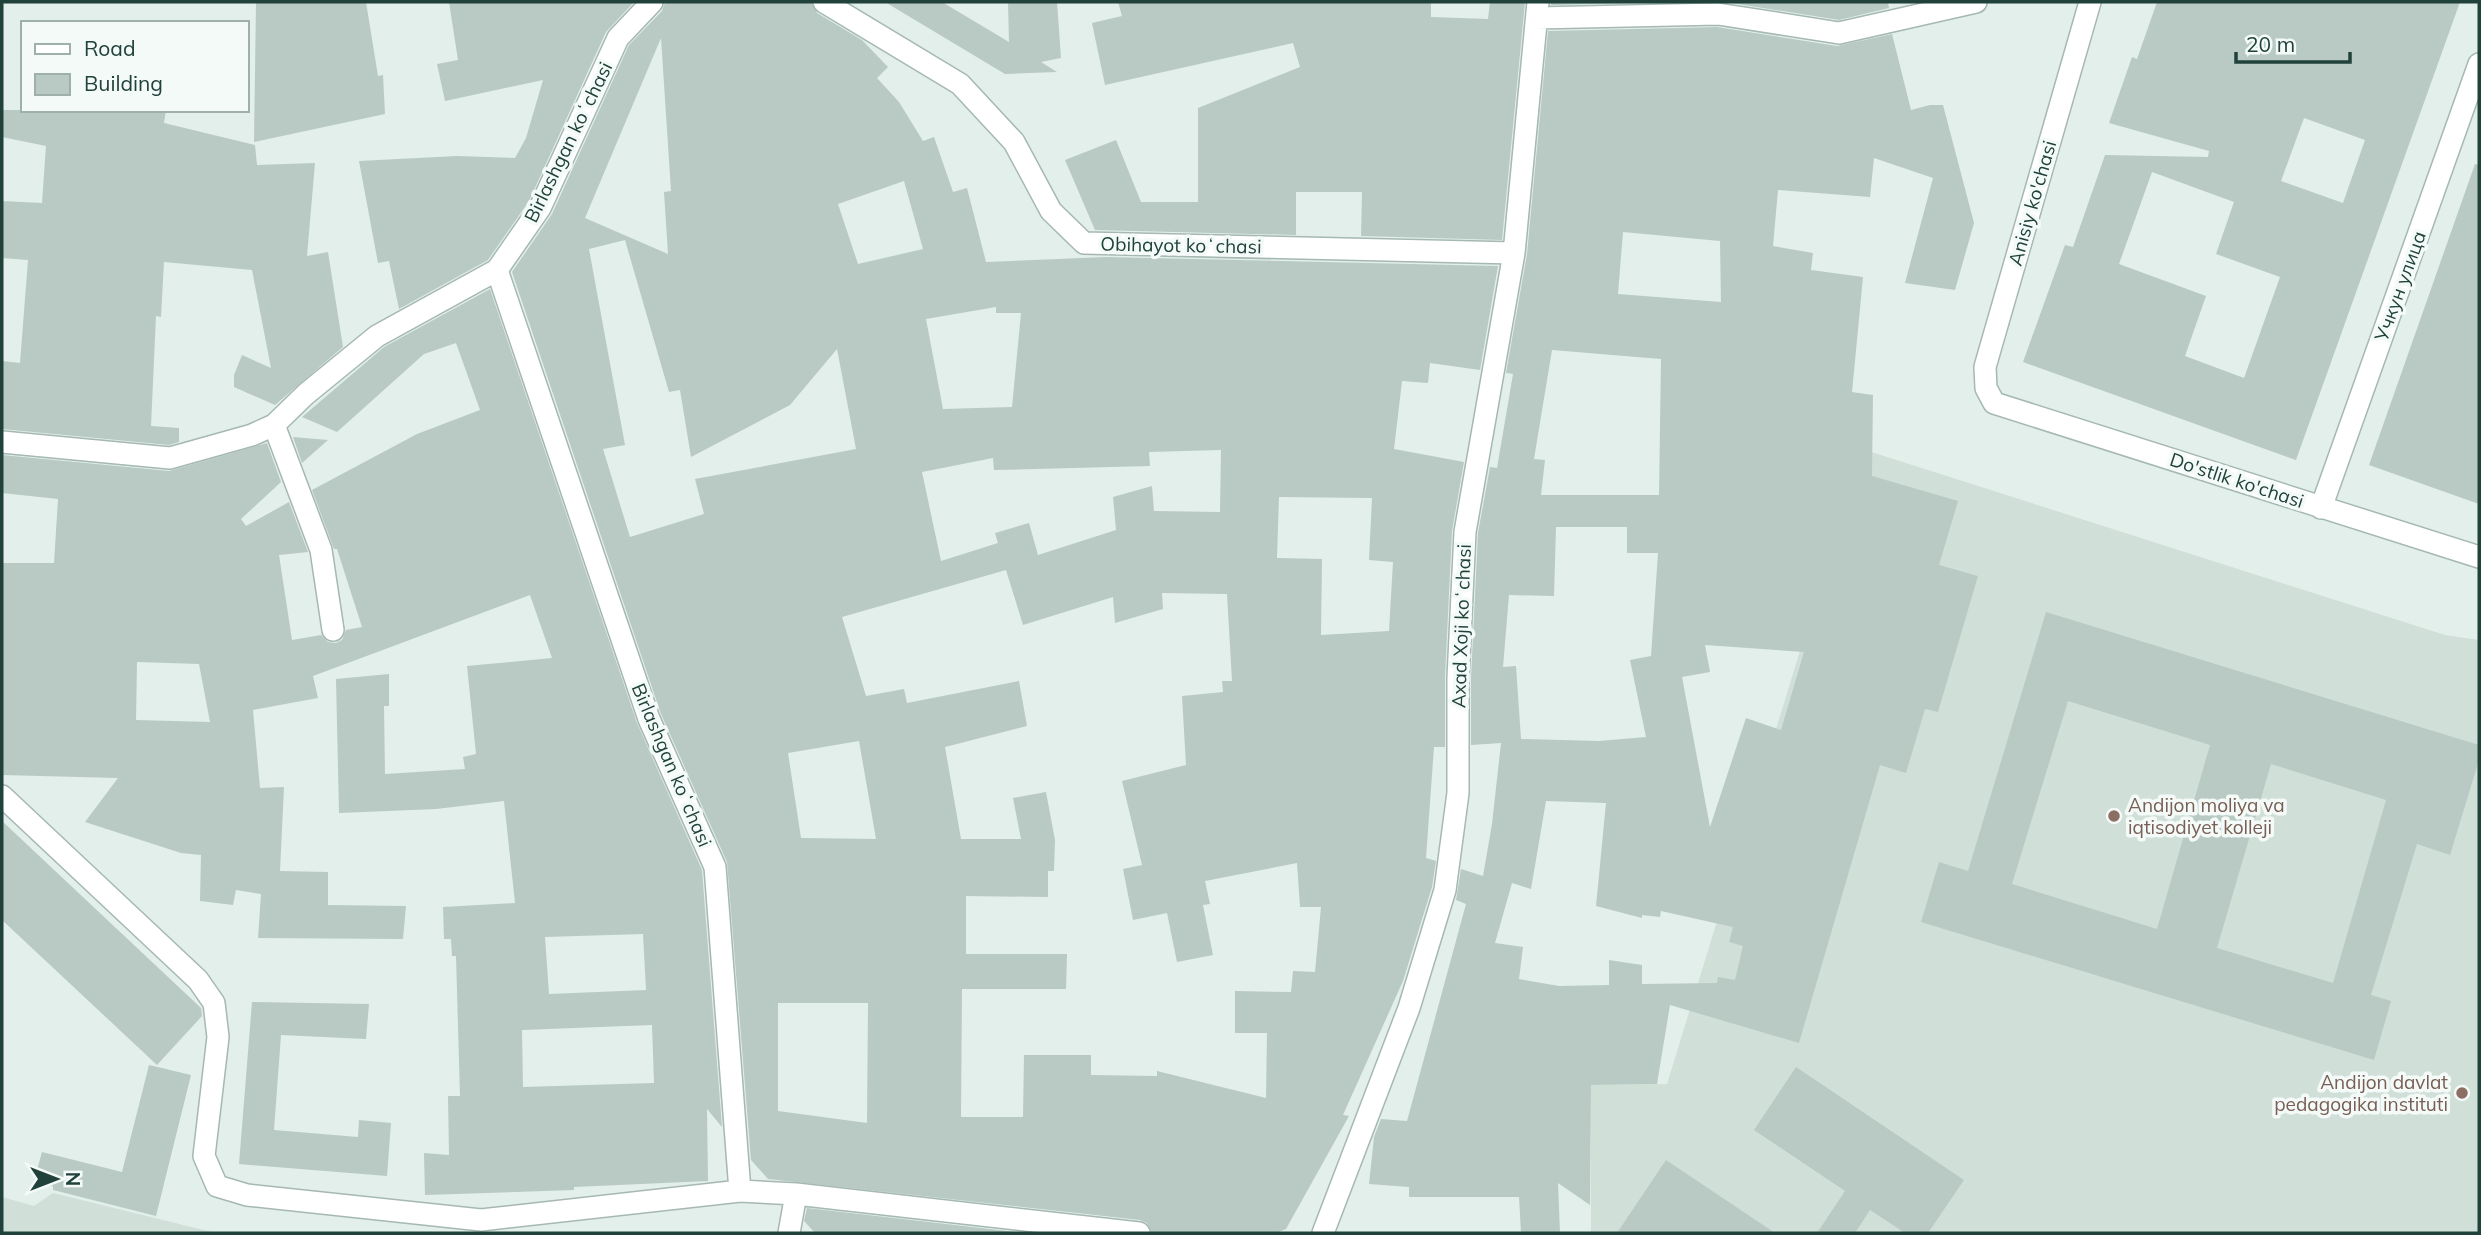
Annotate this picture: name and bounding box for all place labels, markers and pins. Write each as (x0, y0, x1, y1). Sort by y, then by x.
place label: Andijon moliya va iqtisodiyet kolleji (2128, 793, 2285, 839)
marker: Andijon moliya va iqtisodiyet kolleji (2106, 808, 2122, 824)
place label: Andijon davlat pedagogika instituti (2274, 1070, 2448, 1116)
marker: Andijon davlat pedagogika instituti (2454, 1085, 2470, 1101)

